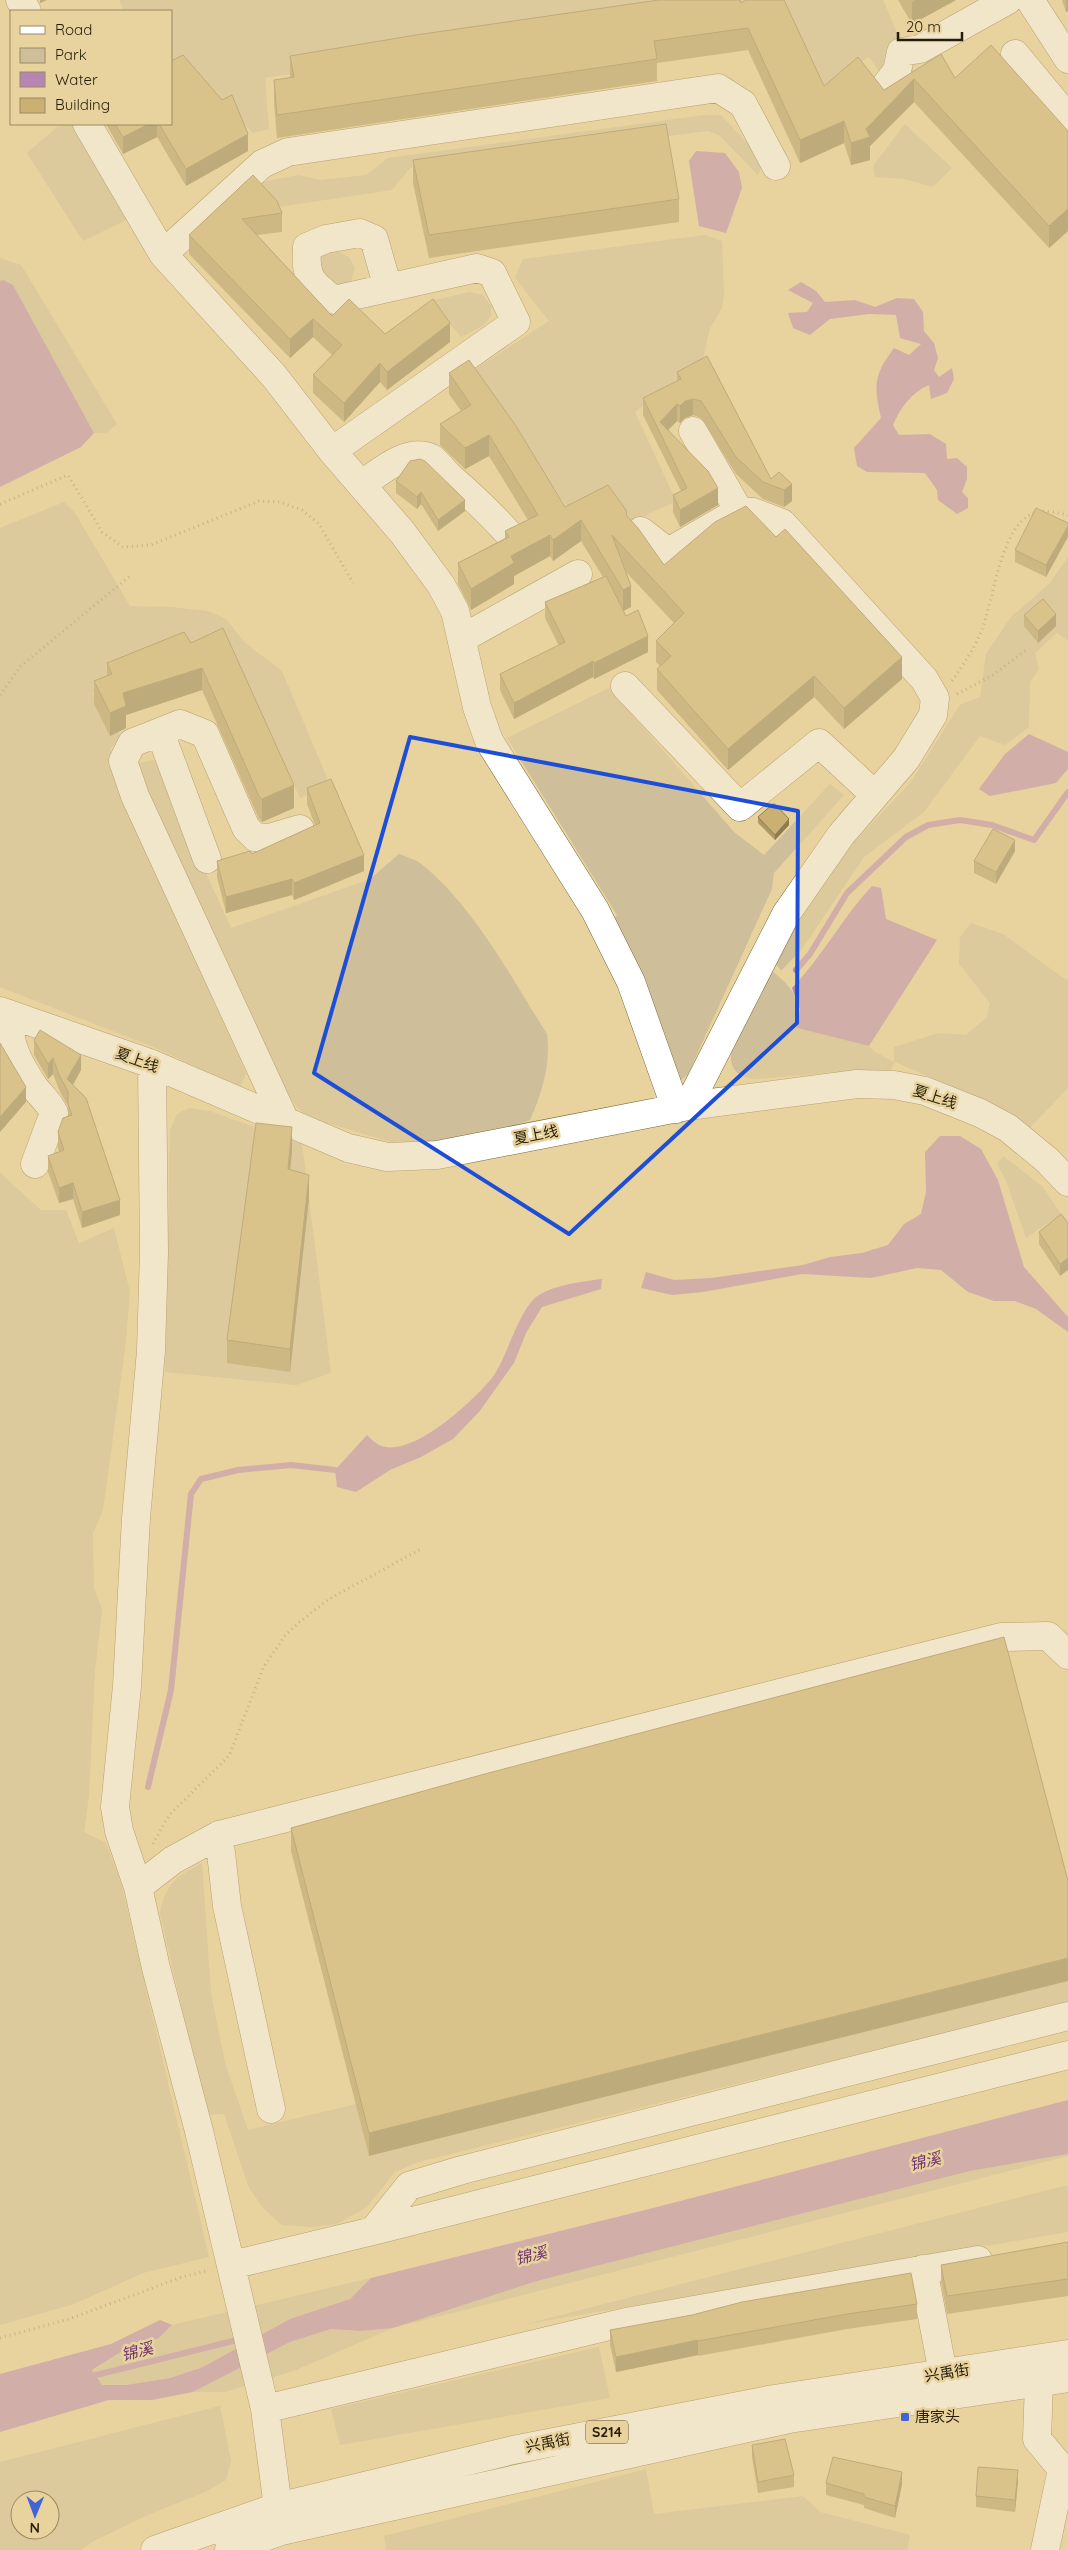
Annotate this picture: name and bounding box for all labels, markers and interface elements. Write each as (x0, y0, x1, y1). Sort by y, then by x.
legend (10, 10, 172, 125)
scale bar (898, 10, 962, 42)
text: 20 m (906, 17, 941, 36)
text: Road (55, 20, 92, 39)
text: Park (55, 45, 87, 64)
text: Water (55, 70, 98, 89)
text: Building (55, 95, 110, 114)
street label: 夏上线 (113, 1043, 162, 1076)
street label: 夏上线 (911, 1081, 959, 1113)
street label: 夏上线 (512, 1121, 560, 1148)
water label: 锦溪 (907, 2147, 945, 2174)
water label: 锦溪 (513, 2241, 551, 2268)
water label: 锦溪 (119, 2337, 157, 2365)
street label: 兴禹街 (923, 2360, 971, 2385)
place label: 唐家头 (915, 2407, 960, 2426)
marker: 唐家头 (899, 2411, 911, 2423)
road number: S214 (586, 2420, 628, 2444)
street label: 兴禹街 (524, 2429, 572, 2456)
north arrow (10, 2490, 60, 2540)
text: N (29, 2519, 40, 2537)

